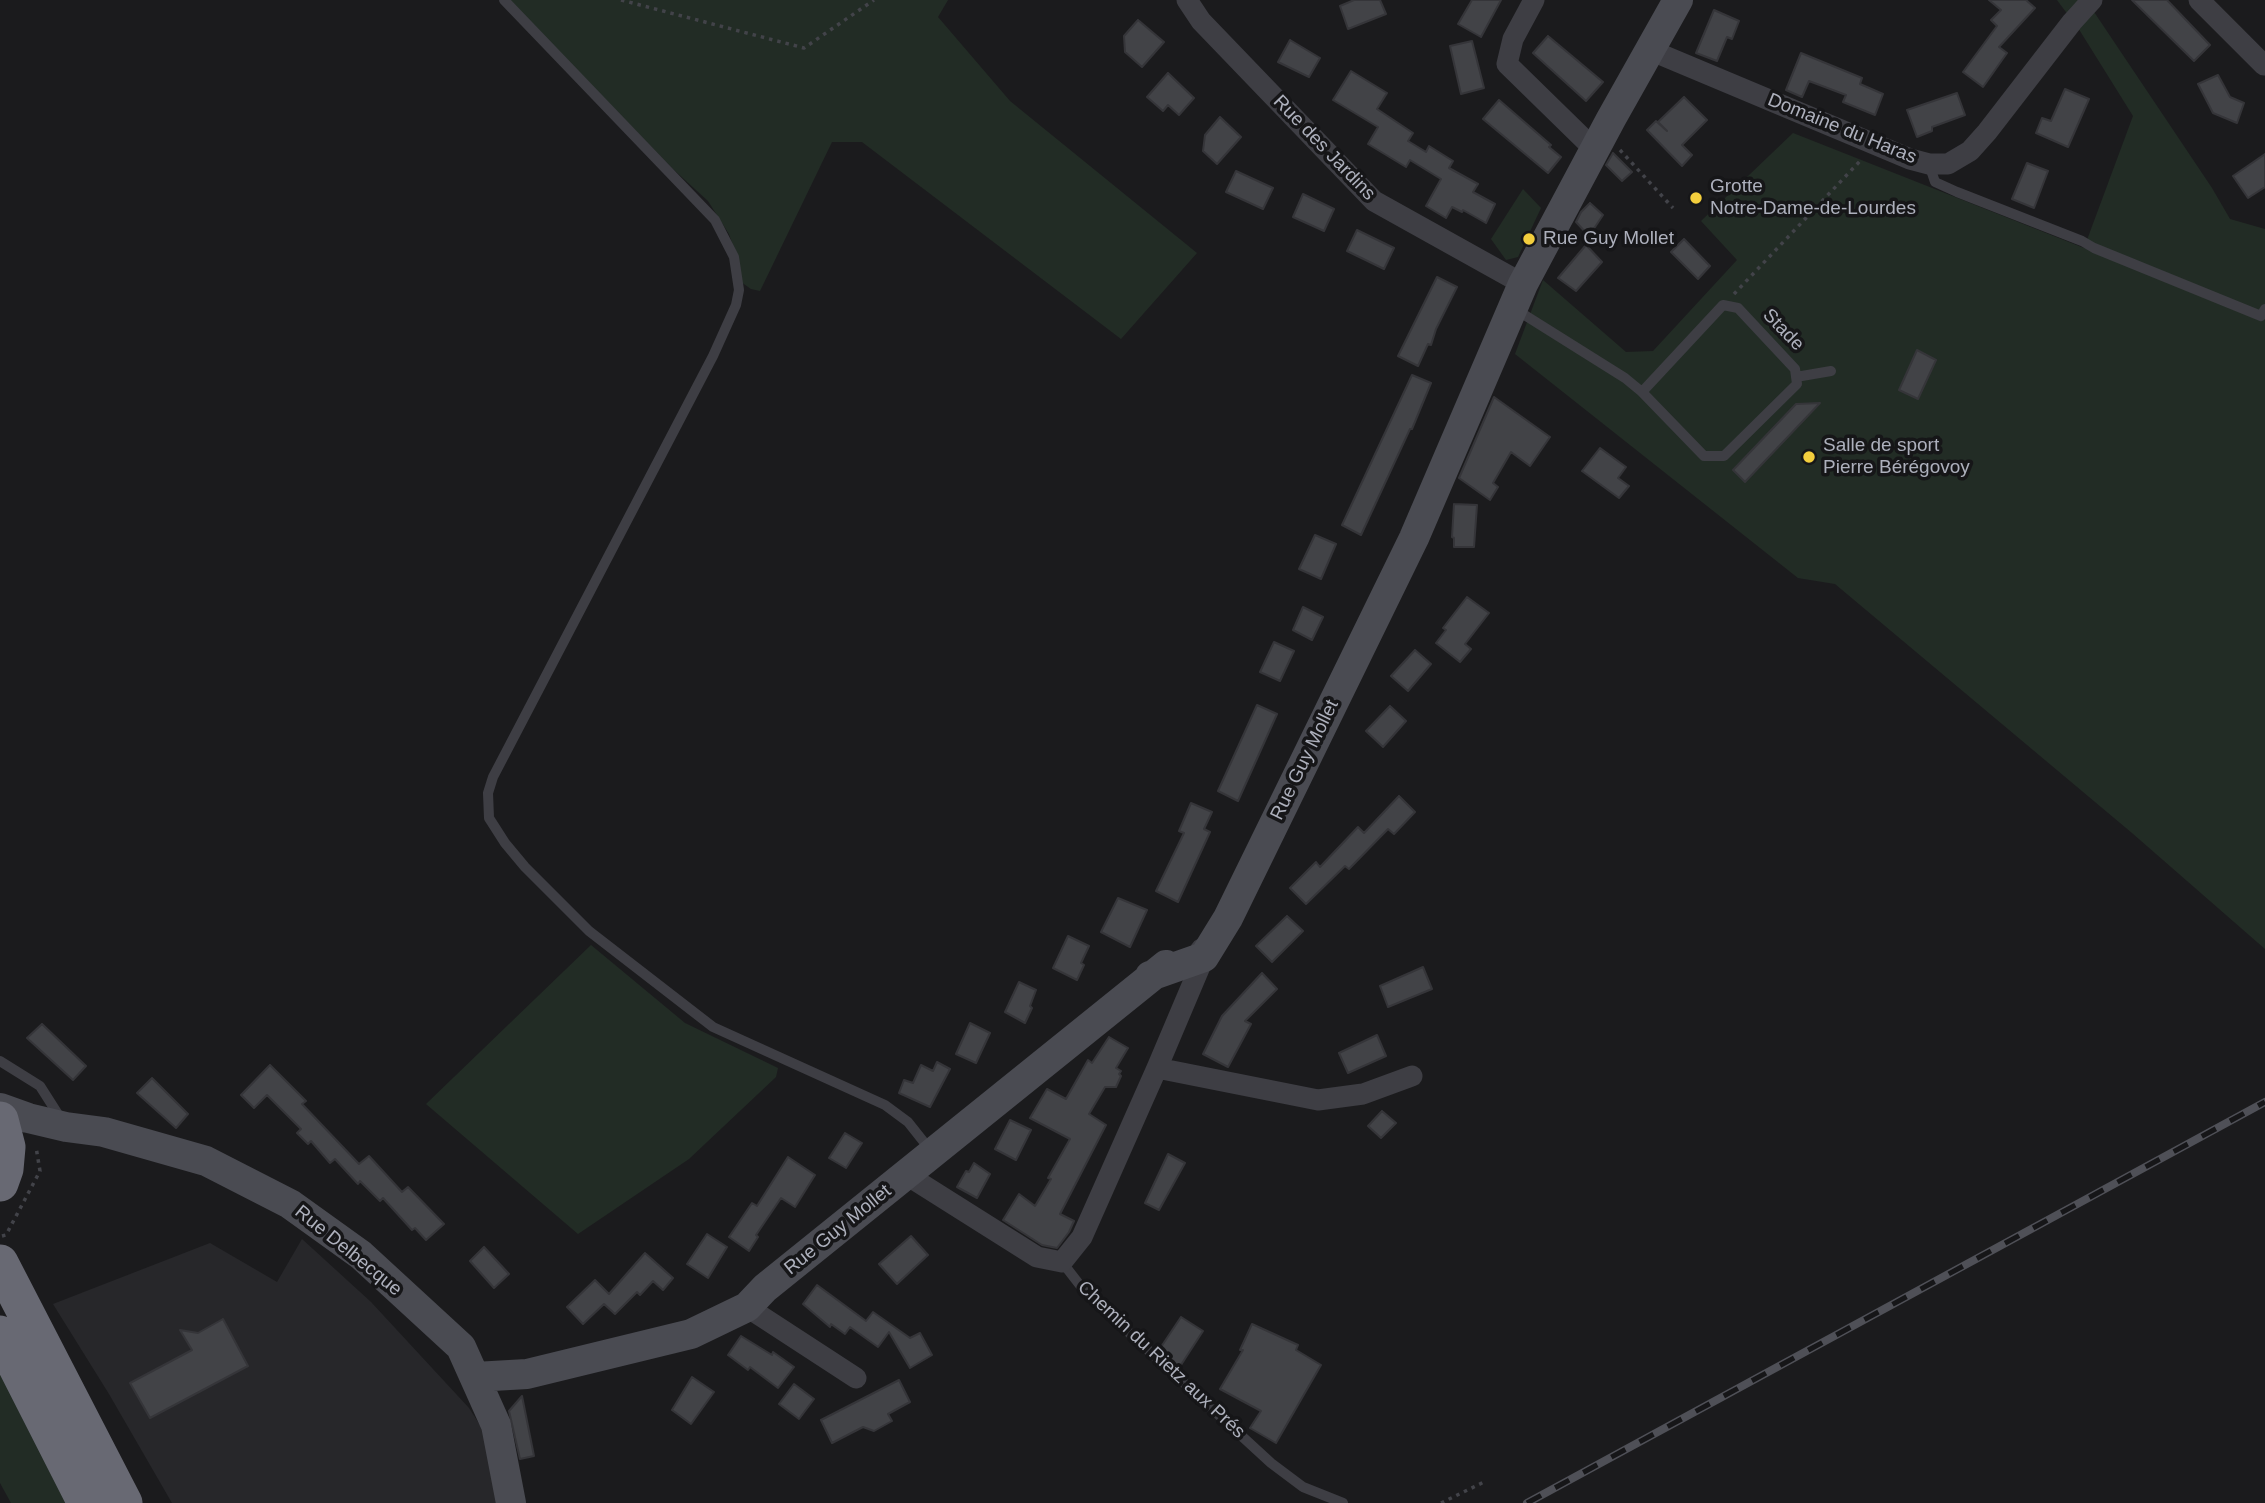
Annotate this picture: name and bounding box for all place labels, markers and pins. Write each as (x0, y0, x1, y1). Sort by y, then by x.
place label: Grotte Notre-Dame-de-Lourdes (1710, 176, 1916, 220)
marker: Grotte Notre-Dame-de-Lourdes (1688, 190, 1704, 206)
place label: Rue Guy Mollet (1543, 228, 1674, 250)
marker: Rue Guy Mollet (1521, 231, 1537, 247)
place label: Salle de sport Pierre Bérégovoy (1823, 435, 1970, 479)
marker: Salle de sport Pierre Bérégovoy (1801, 449, 1817, 465)

